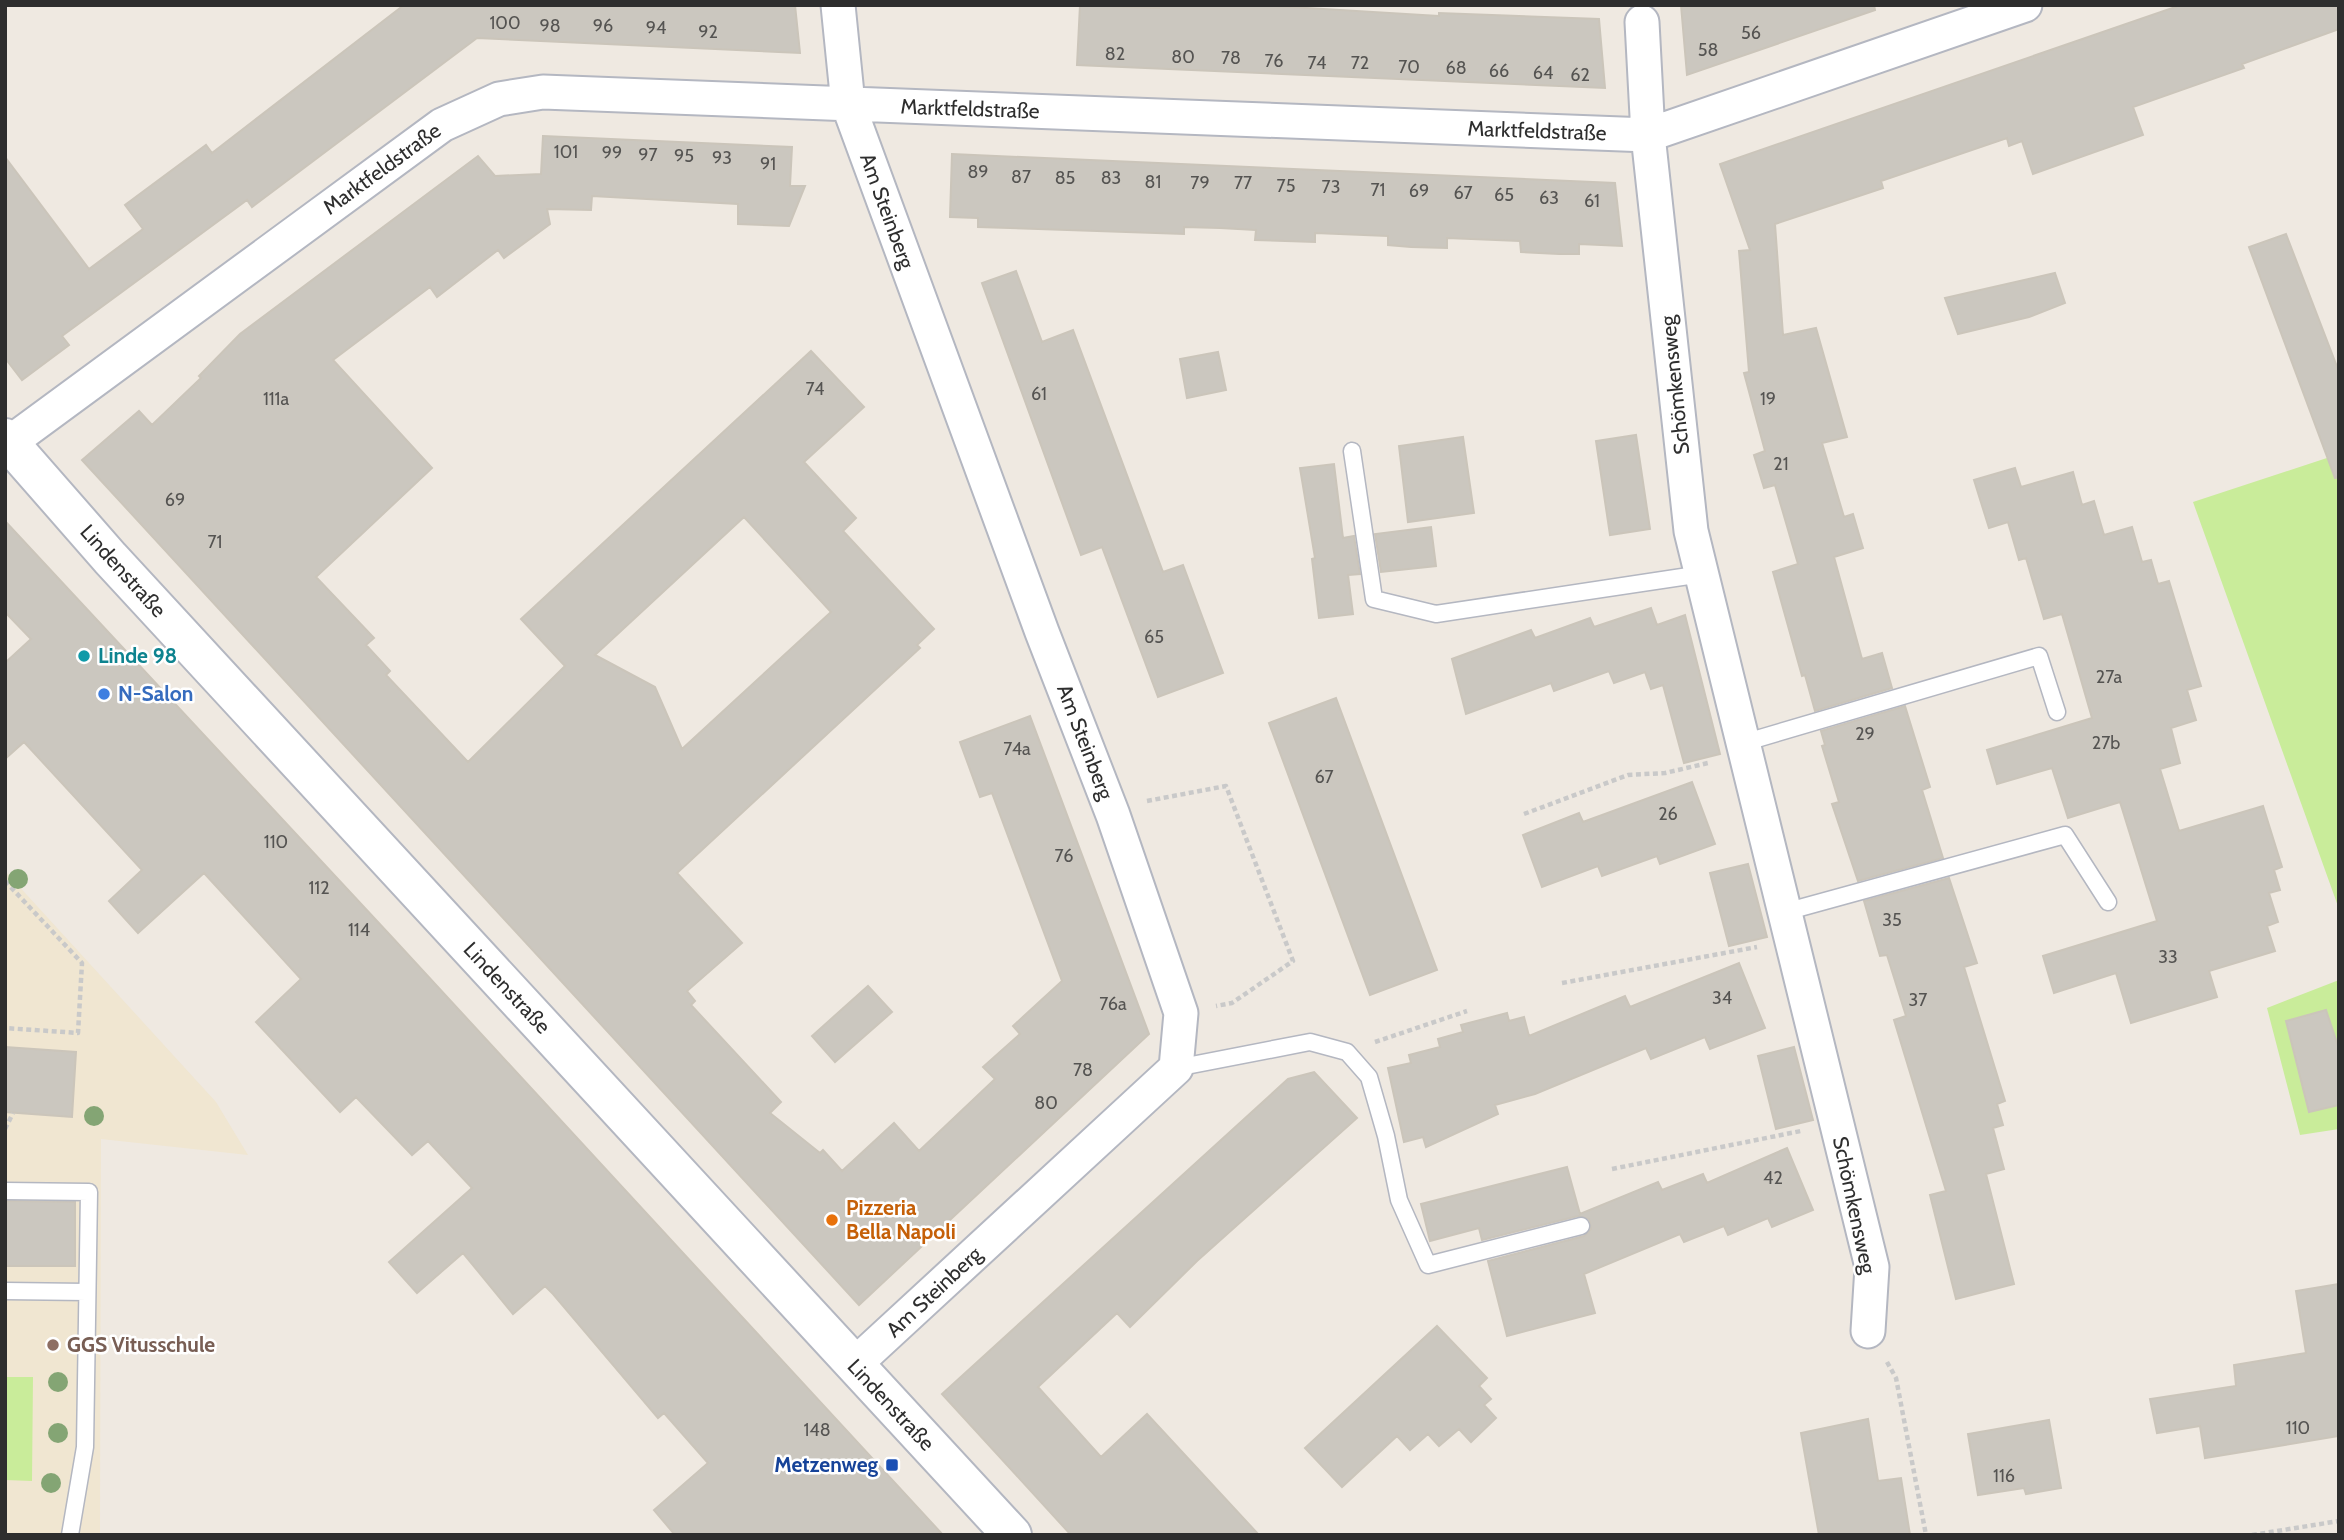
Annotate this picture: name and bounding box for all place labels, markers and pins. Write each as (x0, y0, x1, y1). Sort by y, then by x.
place label: Linde 98 (98, 643, 177, 668)
marker: Linde 98 (76, 648, 92, 664)
place label: N-Salon (118, 681, 193, 706)
marker: N-Salon (96, 686, 112, 702)
place label: Pizzeria Bella Napoli (846, 1195, 956, 1244)
marker: Pizzeria Bella Napoli (824, 1212, 840, 1228)
place label: GGS Vitusschule (67, 1332, 215, 1357)
marker: GGS Vitusschule (45, 1337, 61, 1353)
place label: Metzenweg (774, 1452, 878, 1477)
marker: Metzenweg (884, 1457, 900, 1473)

